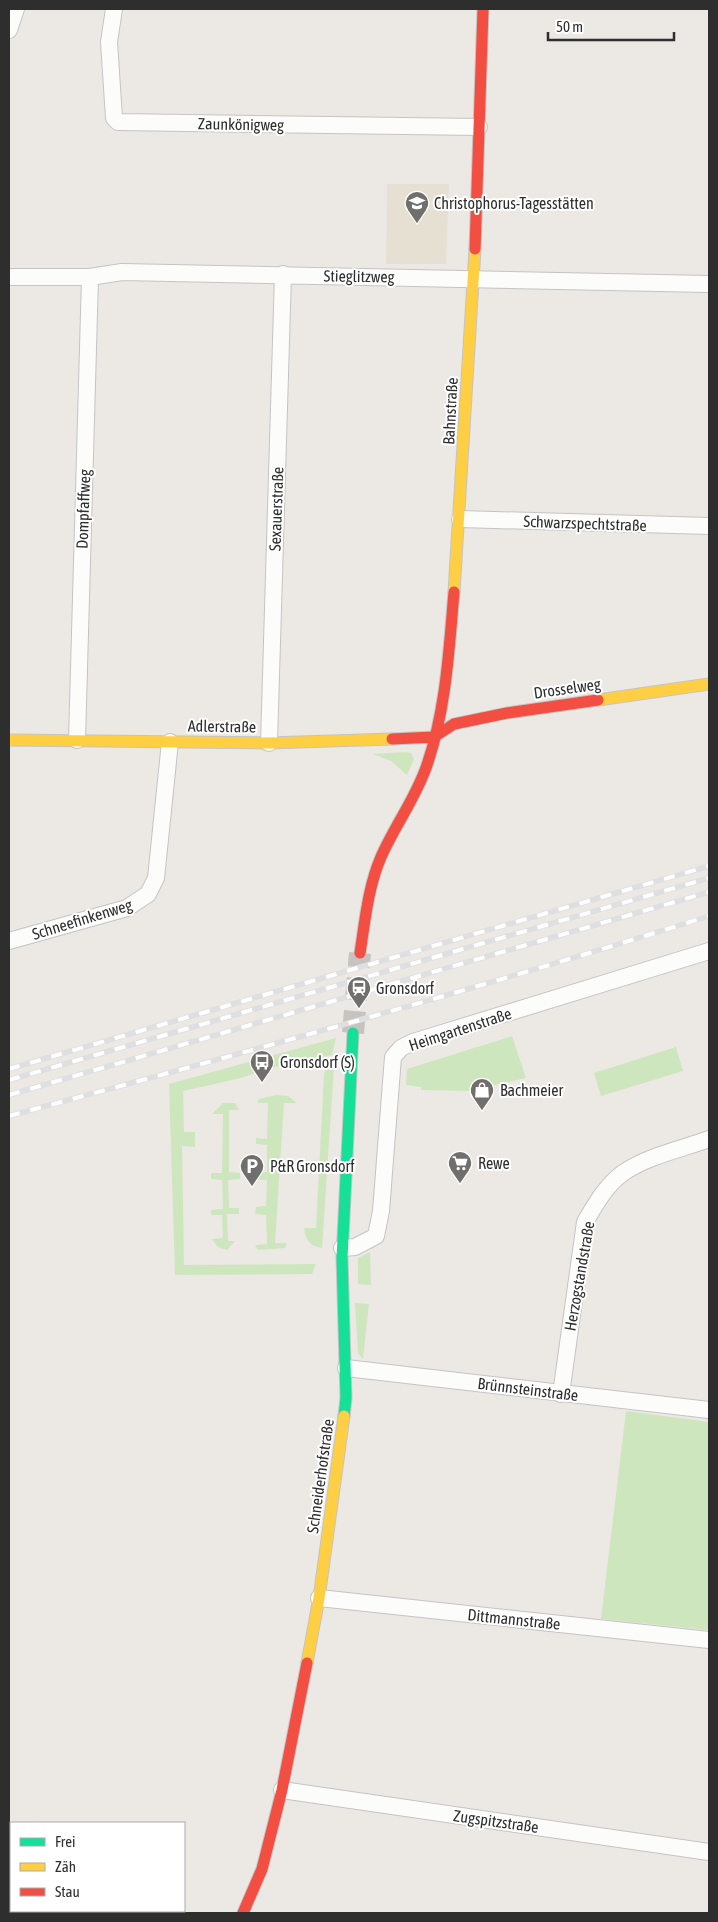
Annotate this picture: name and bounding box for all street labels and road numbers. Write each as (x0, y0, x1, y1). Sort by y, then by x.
street label: Zaunkönigweg (198, 114, 284, 135)
street label: Stieglitzweg (323, 266, 395, 287)
street label: Bahnstraße (439, 377, 461, 445)
street label: Sexauerstraße (266, 467, 286, 551)
street label: Dompfaffweg (73, 469, 94, 549)
street label: Schwarzspechtstraße (523, 512, 647, 535)
street label: Drosselweg (532, 674, 602, 703)
street label: Adlerstraße (188, 716, 256, 736)
street label: Schneefinkenweg (30, 895, 135, 944)
street label: Heimgartenstraße (406, 1004, 514, 1055)
street label: Herzogstandstraße (560, 1220, 599, 1332)
street label: Brünnsteinstraße (477, 1374, 579, 1404)
street label: Schneiderhofstraße (303, 1418, 337, 1534)
street label: Dittmannstraße (467, 1605, 561, 1633)
street label: Zugspitzstraße (452, 1806, 540, 1837)

